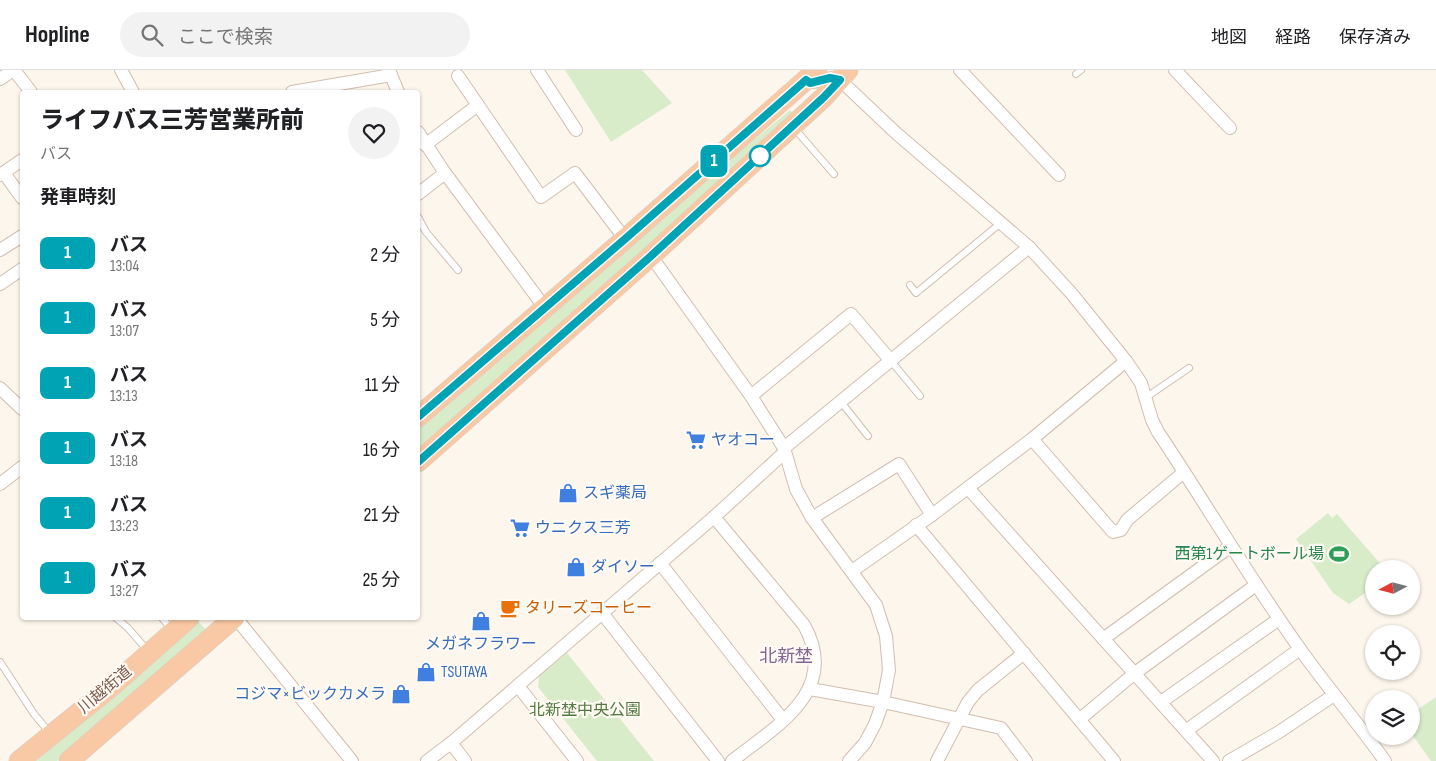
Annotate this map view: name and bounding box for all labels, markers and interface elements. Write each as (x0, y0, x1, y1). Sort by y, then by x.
search box (120, 12, 470, 57)
text: Hopline (25, 20, 90, 49)
icon: search (138, 21, 166, 49)
text: ここで検索 (178, 26, 273, 49)
text: 地図 (1211, 27, 1247, 48)
text: 経路 (1275, 27, 1311, 48)
text: 保存済み (1339, 27, 1411, 48)
text: ライフバス三芳営業所前 (40, 106, 304, 135)
button: heart (348, 107, 400, 159)
text: バス (40, 145, 72, 164)
line badge: 1 (698, 145, 730, 177)
unlabelled marker (749, 145, 771, 167)
text: 1 (710, 150, 718, 171)
text: 発車時刻 (40, 186, 116, 209)
text: バス (110, 234, 148, 257)
text: 1 (64, 242, 71, 263)
text: 2 分 (370, 244, 400, 267)
text: 13:04 (110, 257, 139, 276)
text: バス (110, 299, 148, 322)
text: 1 (64, 307, 71, 328)
text: 5 分 (370, 309, 400, 332)
text: 13:07 (110, 322, 139, 341)
text: バス (110, 364, 148, 387)
text: 1 (64, 372, 71, 393)
text: 11 分 (365, 374, 400, 397)
text: 13:13 (110, 387, 138, 406)
text: バス (110, 429, 148, 452)
supermarket icon: ヤオコー (685, 429, 707, 451)
place label: ヤオコー (711, 431, 775, 450)
text: 1 (64, 437, 71, 458)
text: 16 分 (363, 439, 400, 462)
text: 13:18 (110, 452, 138, 471)
shop icon: スギ薬局 (557, 482, 579, 504)
place label: スギ薬局 (583, 484, 647, 503)
text: バス (110, 494, 148, 517)
text: 1 (64, 502, 71, 523)
text: 21 分 (363, 504, 400, 527)
text: 13:23 (110, 517, 139, 536)
supermarket icon: ウニクス三芳 (509, 517, 531, 539)
place label: ウニクス三芳 (535, 519, 631, 538)
sports icon: 西第1ゲートボール場 (1328, 543, 1350, 565)
place label: 西第1ゲートボール場 (1174, 545, 1324, 564)
shop icon: ダイソー (565, 556, 587, 578)
place label: ダイソー (591, 558, 655, 577)
text: バス (110, 559, 148, 582)
north arrow (1365, 560, 1420, 615)
map controls (1365, 560, 1420, 745)
text: 1 (64, 567, 71, 588)
text: 25 分 (363, 569, 400, 592)
text: 13:27 (110, 582, 138, 601)
cafe icon: タリーズコーヒー (499, 597, 521, 619)
place label: タリーズコーヒー (525, 599, 652, 618)
shop icon: メガネフラワー (470, 610, 492, 632)
button: locate (1365, 625, 1420, 680)
place label: メガネフラワー (425, 635, 537, 654)
district label: 北新埜 (759, 646, 813, 667)
shop icon: TSUTAYA (415, 661, 437, 683)
street label: 川越街道 (74, 662, 136, 718)
place label: TSUTAYA (441, 663, 487, 682)
shop icon: コジマ×ビックカメラ (390, 683, 412, 705)
place label: コジマ×ビックカメラ (234, 685, 386, 704)
button: layers (1365, 690, 1420, 745)
park label: 北新埜中央公園 (529, 701, 641, 720)

